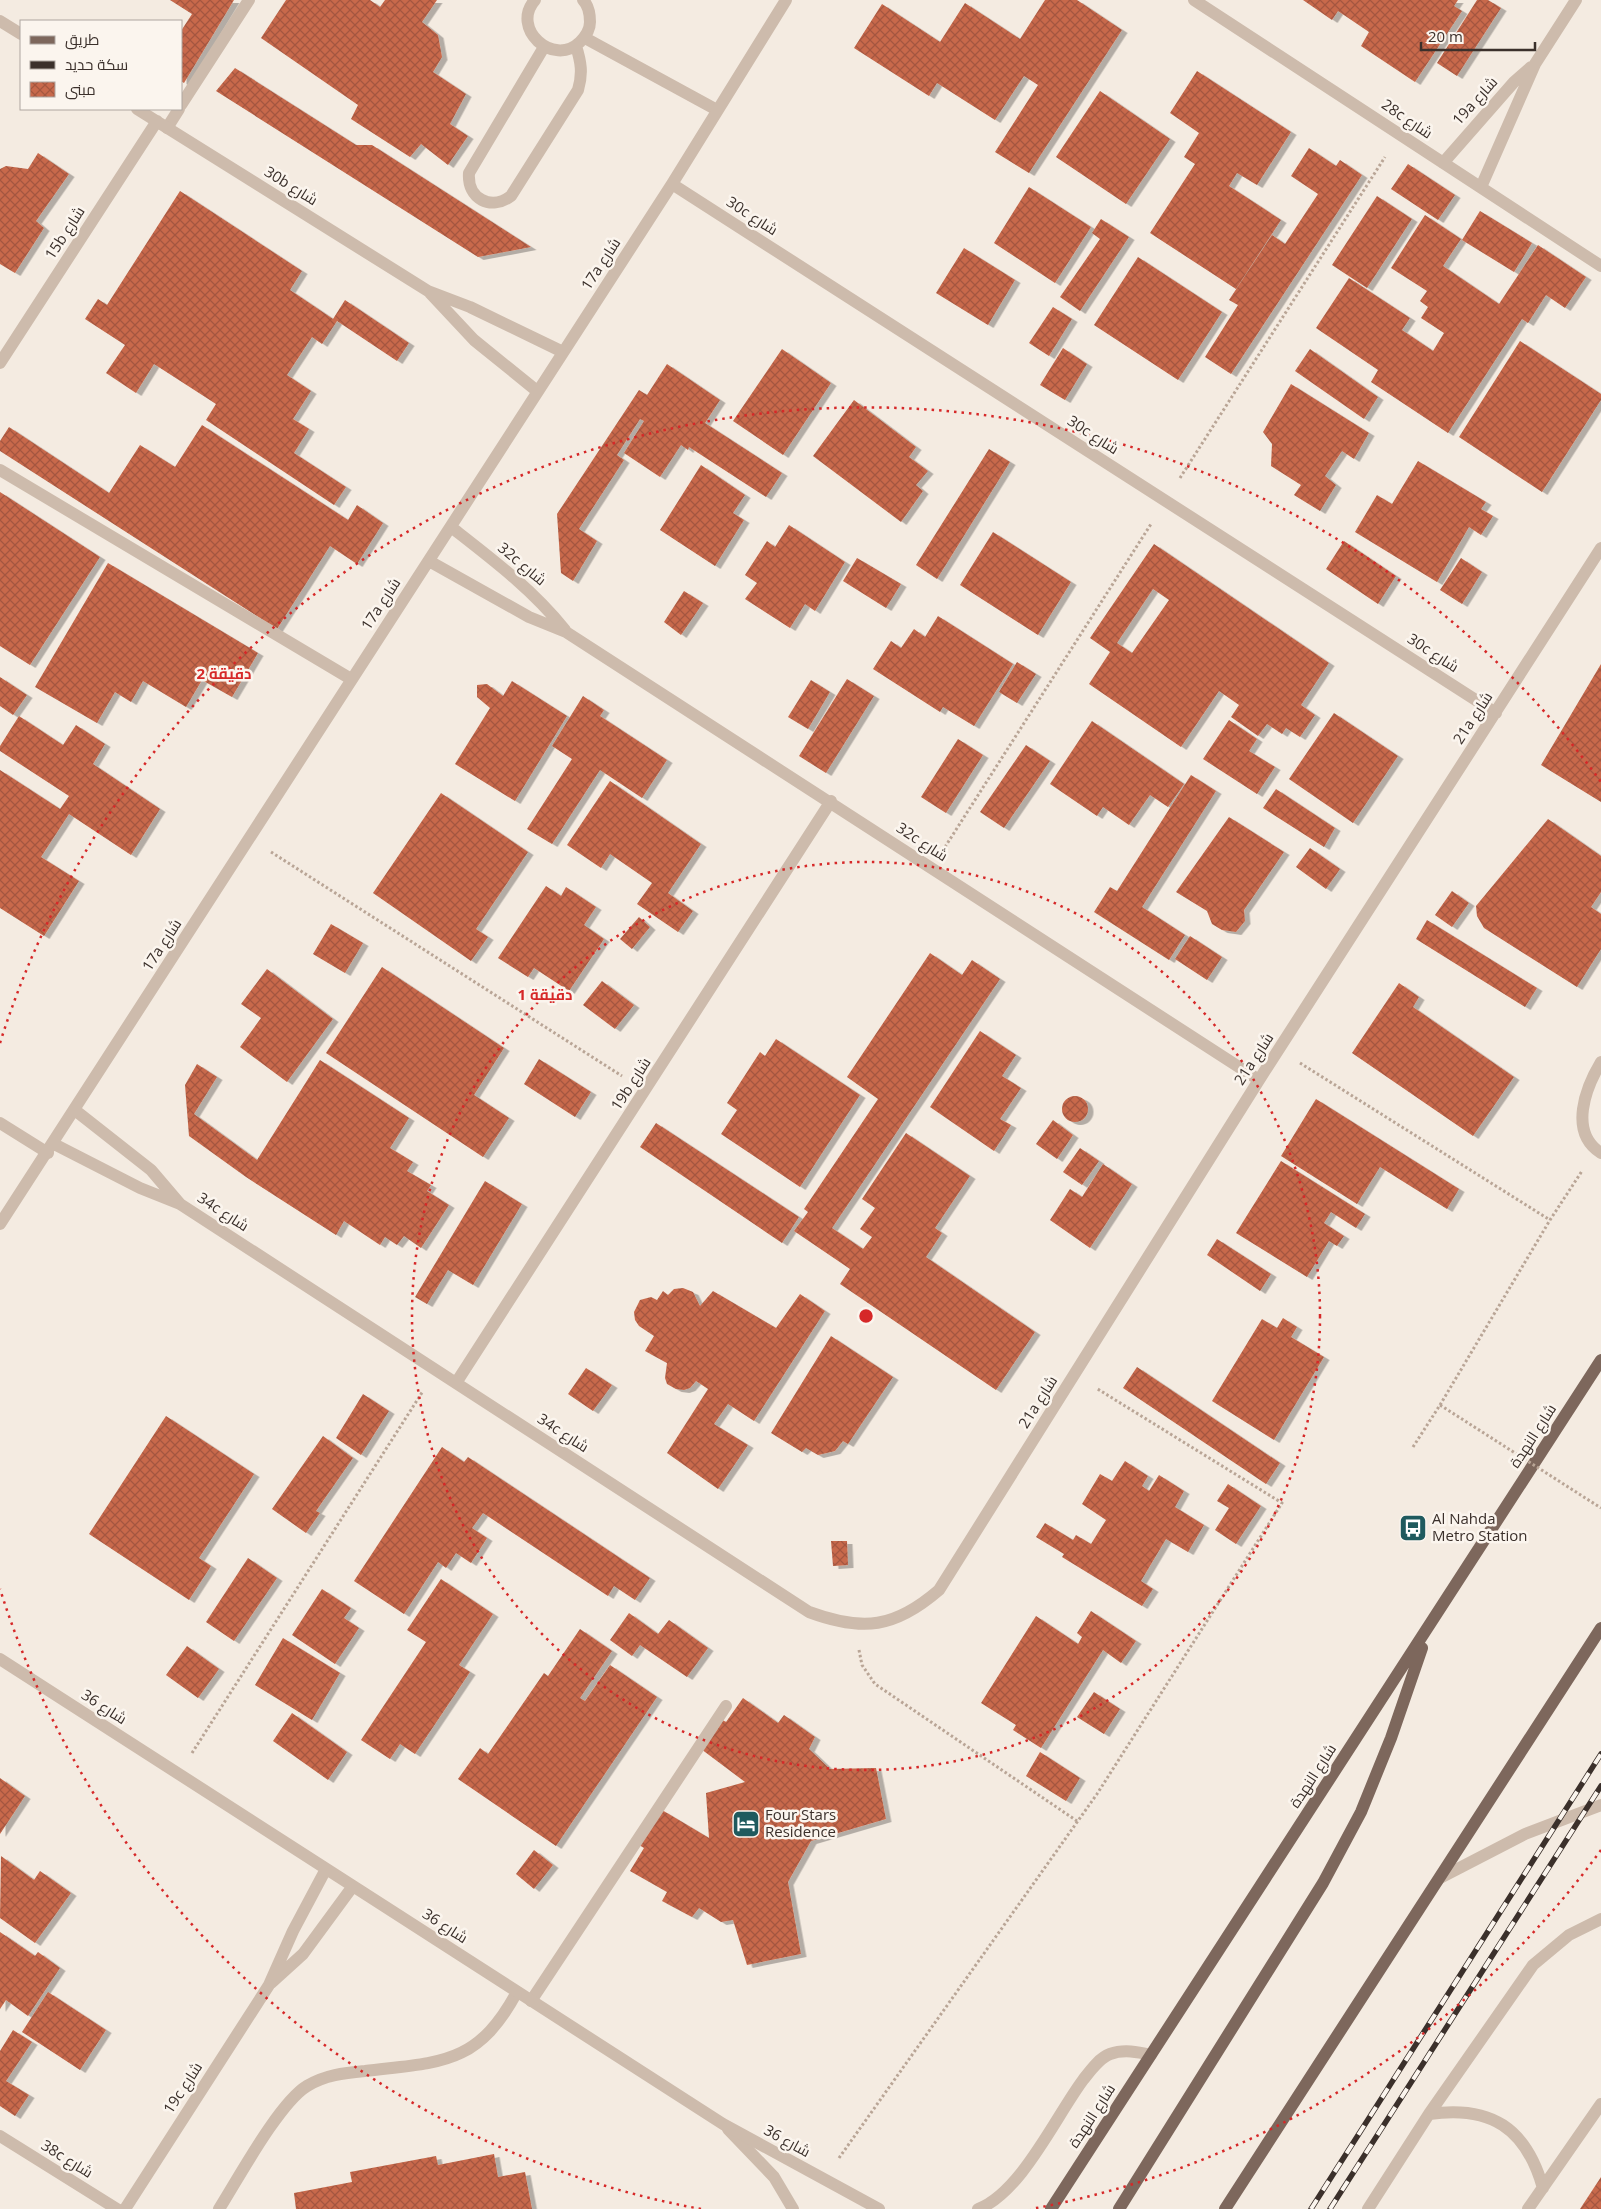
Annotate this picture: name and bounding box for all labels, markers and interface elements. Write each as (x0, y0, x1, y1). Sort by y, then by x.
legend (20, 20, 182, 110)
scale bar (1421, 20, 1535, 52)
text: 20 m (1428, 26, 1463, 46)
text: طريق (65, 29, 99, 50)
text: سكة حديد (65, 54, 128, 74)
street label: 19a شارع (1447, 72, 1503, 130)
text: مبنى (65, 79, 96, 100)
street label: 28c شارع (1377, 94, 1437, 144)
street label: 30b شارع (260, 161, 322, 211)
street label: 30c شارع (722, 191, 782, 241)
street label: 15b شارع (40, 202, 90, 264)
street label: 17a شارع (576, 233, 626, 295)
street label: 30c شارع (1063, 410, 1123, 460)
street label: 32c شارع (493, 537, 551, 591)
street label: 17a شارع (356, 573, 406, 635)
street label: 30c شارع (1403, 628, 1463, 678)
text: 2 دقيقة (197, 663, 251, 683)
street label: 21a شارع (1448, 687, 1498, 749)
street label: 32c شارع (892, 817, 952, 867)
street label: 17a شارع (137, 914, 187, 976)
text: 1 دقيقة (518, 984, 572, 1004)
street label: 21a شارع (1229, 1028, 1279, 1090)
street label: 19b شارع (606, 1053, 656, 1115)
street label: 34c شارع (193, 1187, 253, 1237)
centre of rings (857, 1307, 875, 1325)
street label: 21a شارع (1013, 1371, 1063, 1433)
street label: شارع النهدة (1504, 1400, 1562, 1472)
street label: 34c شارع (533, 1408, 593, 1458)
place label: Al Nahda Metro Station (1432, 1508, 1528, 1545)
bus stop icon: Al Nahda Metro Station (1398, 1513, 1428, 1543)
street label: شارع 36 (77, 1684, 131, 1730)
street label: شارع النهدة (1284, 1740, 1342, 1812)
place label: Four Stars Residence (765, 1804, 836, 1841)
hotel icon: Four Stars Residence (731, 1809, 761, 1839)
street label: شارع 36 (418, 1903, 472, 1949)
street label: 19c شارع (158, 2058, 208, 2118)
street label: شارع النهدة (1063, 2080, 1121, 2152)
street label: شارع 36 (760, 2119, 814, 2163)
street label: 38c شارع (37, 2134, 97, 2184)

